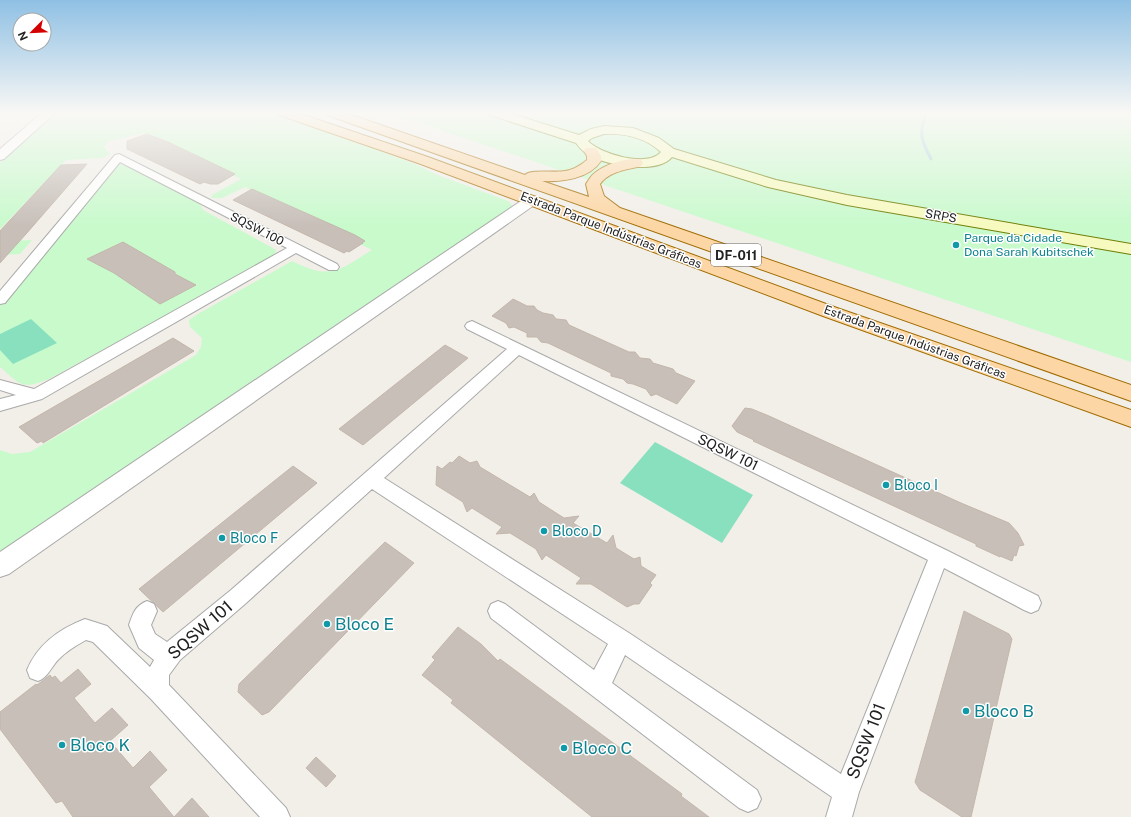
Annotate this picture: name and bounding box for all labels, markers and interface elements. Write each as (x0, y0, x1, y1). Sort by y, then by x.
north arrow (12, 12, 52, 52)
text: N (16, 30, 30, 42)
street label: Estrada Parque Indústrias Gráficas (518, 189, 704, 271)
street label: SRPS (924, 206, 958, 226)
street label: SQSW 100 (228, 209, 286, 249)
place label: Parque da Cidade Dona Sarah Kubitschek (964, 231, 1094, 259)
marker: Parque da Cidade Dona Sarah Kubitschek (951, 240, 961, 250)
road number: DF-011 (711, 244, 761, 266)
street label: Estrada Parque Indústrias Gráficas (822, 302, 1008, 382)
street label: SQSW 101 (695, 430, 761, 474)
place label: Bloco I (894, 477, 938, 493)
marker: Bloco I (881, 480, 891, 490)
place label: Bloco D (552, 523, 602, 539)
marker: Bloco D (539, 526, 549, 536)
place label: Bloco F (230, 530, 278, 546)
marker: Bloco F (217, 533, 227, 543)
street label: SQSW 101 (163, 596, 237, 664)
place label: Bloco E (335, 614, 394, 634)
marker: Bloco E (322, 619, 332, 629)
street label: SQSW 101 (842, 700, 890, 782)
place label: Bloco B (974, 701, 1034, 721)
marker: Bloco B (961, 706, 971, 716)
place label: Bloco K (70, 735, 130, 755)
place label: Bloco C (572, 738, 632, 758)
marker: Bloco K (57, 740, 67, 750)
marker: Bloco C (559, 743, 569, 753)

